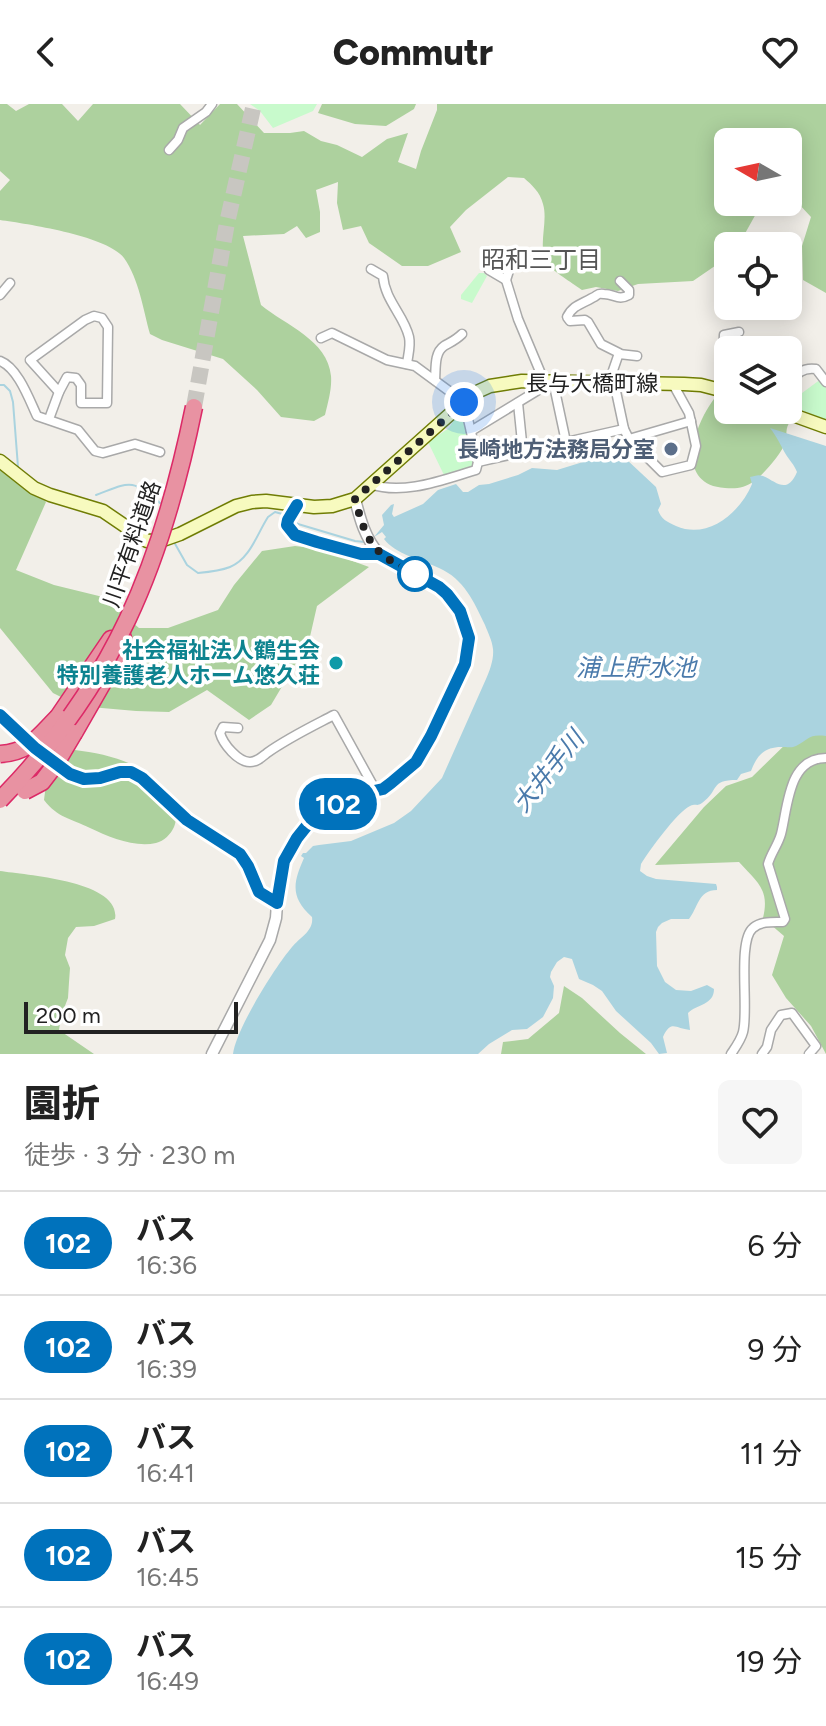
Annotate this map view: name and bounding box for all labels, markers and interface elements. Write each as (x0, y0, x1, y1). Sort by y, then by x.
icon: back (24, 30, 68, 74)
icon: heart (758, 30, 802, 74)
text: Commutr (333, 31, 493, 74)
north arrow (714, 128, 802, 216)
map controls (714, 128, 802, 424)
button: locate (714, 232, 802, 320)
district label: 昭和三丁目 (481, 245, 601, 274)
button: layers (714, 336, 802, 424)
street label: 長与大橋町線 (526, 370, 658, 397)
your location (444, 382, 484, 422)
place label: 長崎地方法務局分室 (457, 436, 655, 463)
marker: 長崎地方法務局分室 (662, 440, 680, 458)
street label: 川平有料道路 (98, 477, 166, 611)
unlabelled marker (398, 557, 432, 591)
place label: 社会福祉法人鶴生会 特別養護老人ホーム悠久荘 (57, 637, 320, 689)
water label: 浦上貯水池 (576, 653, 698, 682)
marker: 社会福祉法人鶴生会 特別養護老人ホーム悠久荘 (327, 654, 345, 672)
water label: 大井手川 (507, 722, 591, 817)
line badge: 102 (292, 778, 384, 830)
text: 102 (315, 787, 361, 821)
scale bar (24, 998, 238, 1034)
text: 200 m (36, 1002, 101, 1029)
button: heart (718, 1080, 802, 1164)
text: 園折 (24, 1081, 100, 1127)
text: 徒歩 · 3 分 · 230 m (24, 1139, 235, 1171)
text: バス (136, 1211, 196, 1248)
text: 102 (45, 1226, 91, 1260)
text: 6 分 (748, 1227, 802, 1264)
text: 16:36 (136, 1249, 197, 1281)
text: バス (136, 1315, 196, 1352)
text: 102 (45, 1330, 91, 1364)
text: 9 分 (748, 1331, 802, 1368)
text: 16:39 (136, 1353, 197, 1385)
text: バス (136, 1419, 196, 1456)
text: 102 (45, 1434, 91, 1468)
text: 11 分 (740, 1435, 802, 1472)
text: 16:41 (136, 1457, 195, 1489)
text: バス (136, 1523, 196, 1560)
text: 102 (45, 1538, 91, 1572)
text: 15 分 (735, 1539, 802, 1576)
text: 16:45 (136, 1561, 199, 1593)
text: バス (136, 1627, 196, 1664)
text: 102 (45, 1642, 91, 1676)
text: 19 分 (735, 1643, 802, 1680)
text: 16:49 (136, 1665, 199, 1697)

